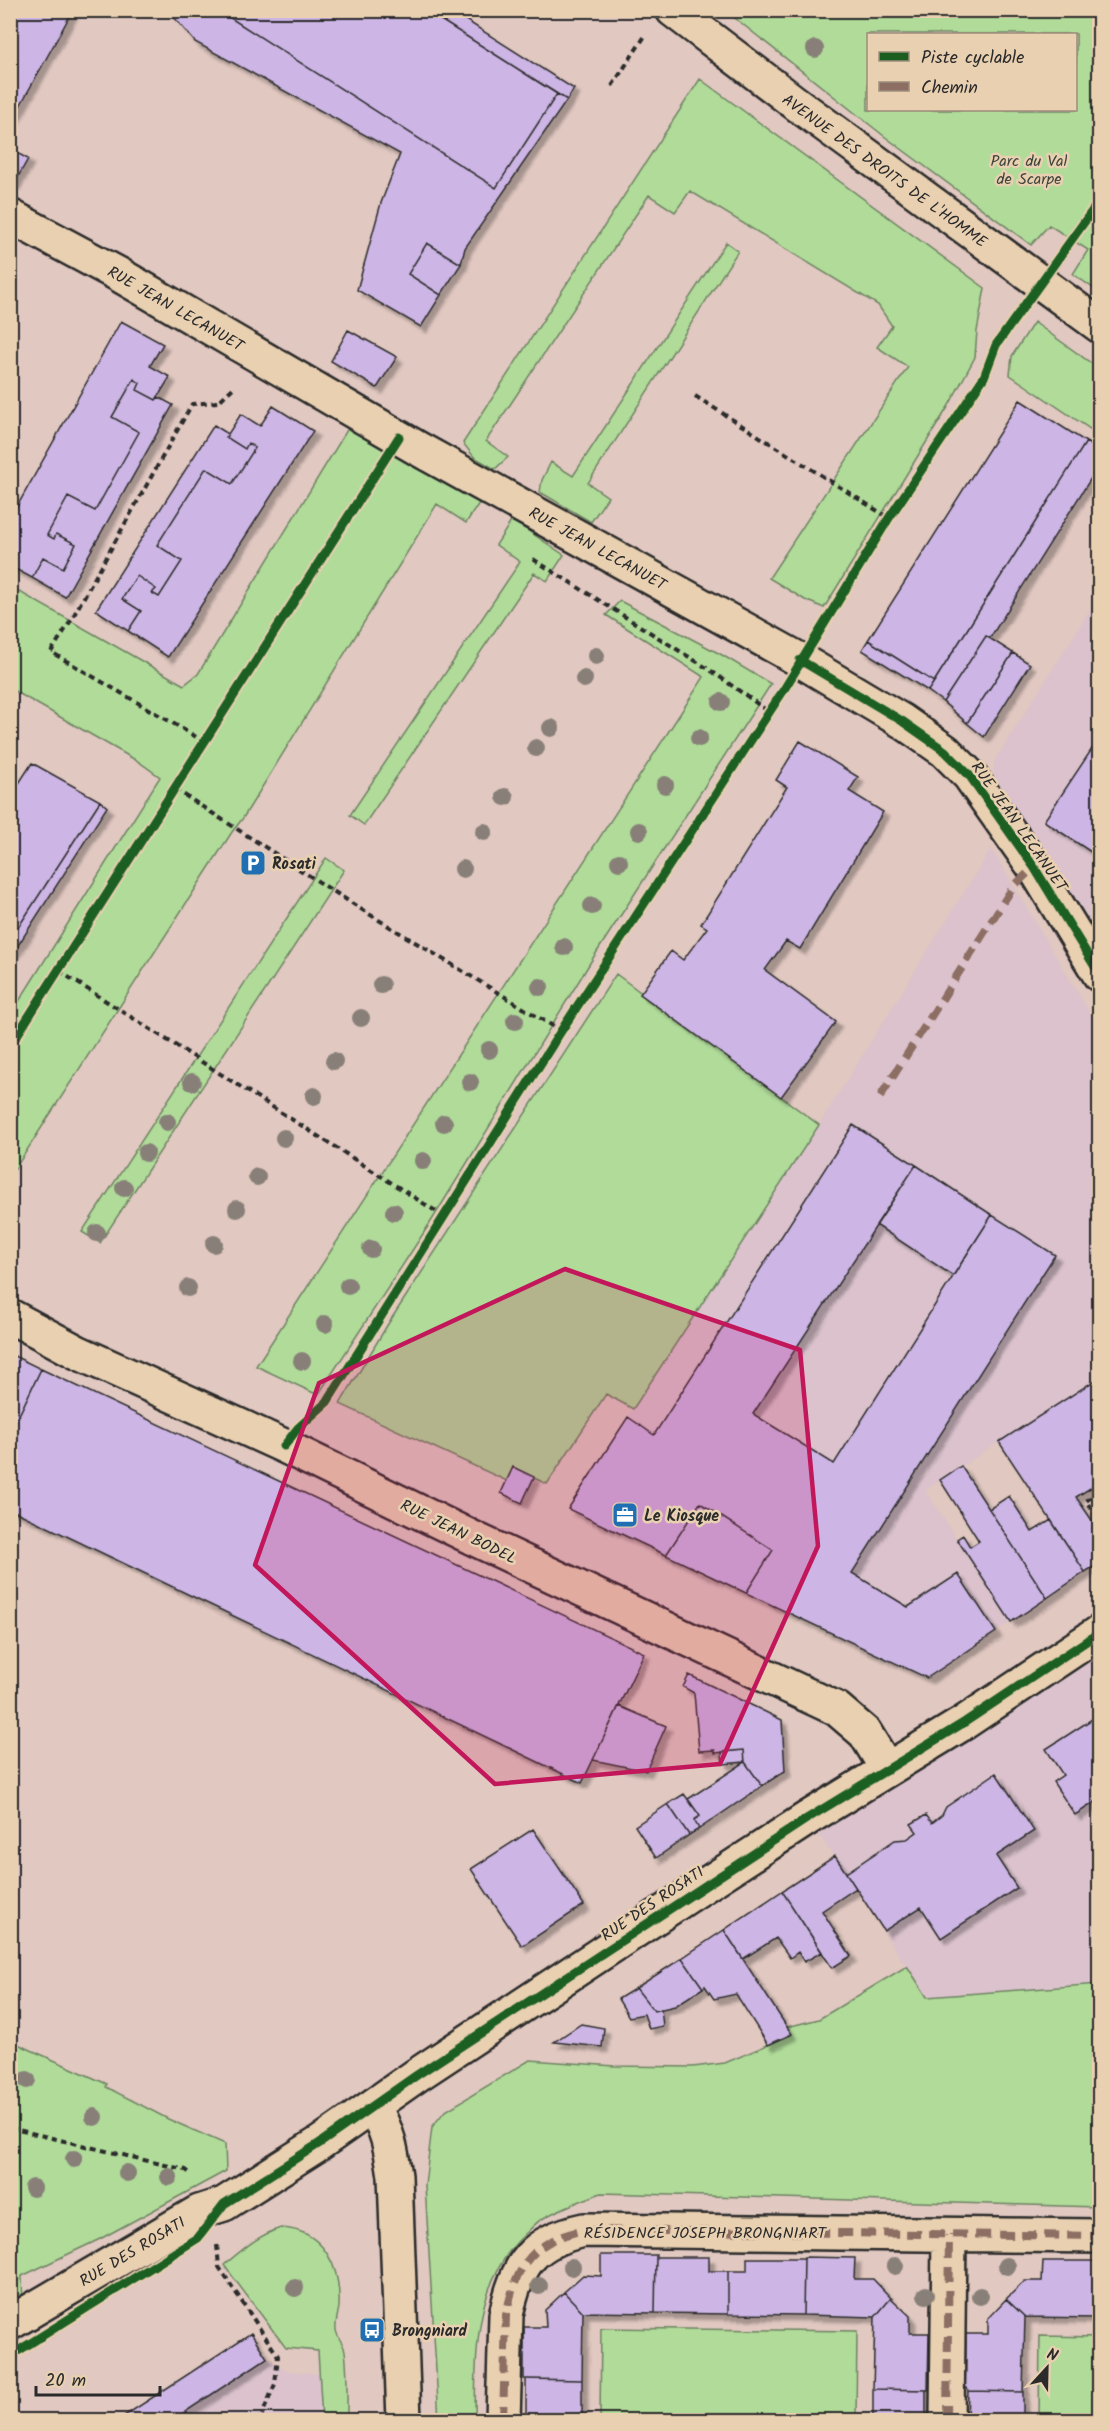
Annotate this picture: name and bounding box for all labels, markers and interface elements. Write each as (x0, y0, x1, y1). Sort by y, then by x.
legend (867, 33, 1077, 111)
text: Piste cyclable (921, 44, 1024, 73)
text: Chemin (921, 74, 978, 103)
street label: AVENUE DES DROITS DE L'HOMME (776, 88, 993, 255)
park label: Parc du Val de Scarpe (990, 149, 1068, 192)
street label: RUE JEAN LECANUET (102, 260, 250, 359)
street label: RUE JEAN LECANUET (524, 501, 672, 598)
street label: RUE JEAN LECANUET (964, 757, 1074, 898)
parking icon: Rosati (238, 848, 268, 878)
place label: Rosati (272, 852, 317, 877)
street label: RUE JEAN BODEL (396, 1493, 521, 1571)
office icon: Le Kiosque (610, 1500, 640, 1530)
place label: Le Kiosque (644, 1504, 719, 1529)
street label: RUE DES ROSATI (596, 1860, 710, 1948)
street label: RUE DES ROSATI (75, 2211, 191, 2294)
street label: RÉSIDENCE JOSEPH BRONGNIART (584, 2221, 828, 2246)
bus stop icon: Brongniard (357, 2315, 387, 2345)
place label: Brongniard (392, 2319, 468, 2344)
north arrow (1017, 2338, 1077, 2398)
text: N (1043, 2342, 1061, 2369)
scale bar (36, 2359, 160, 2397)
text: 20 m (45, 2367, 86, 2396)

